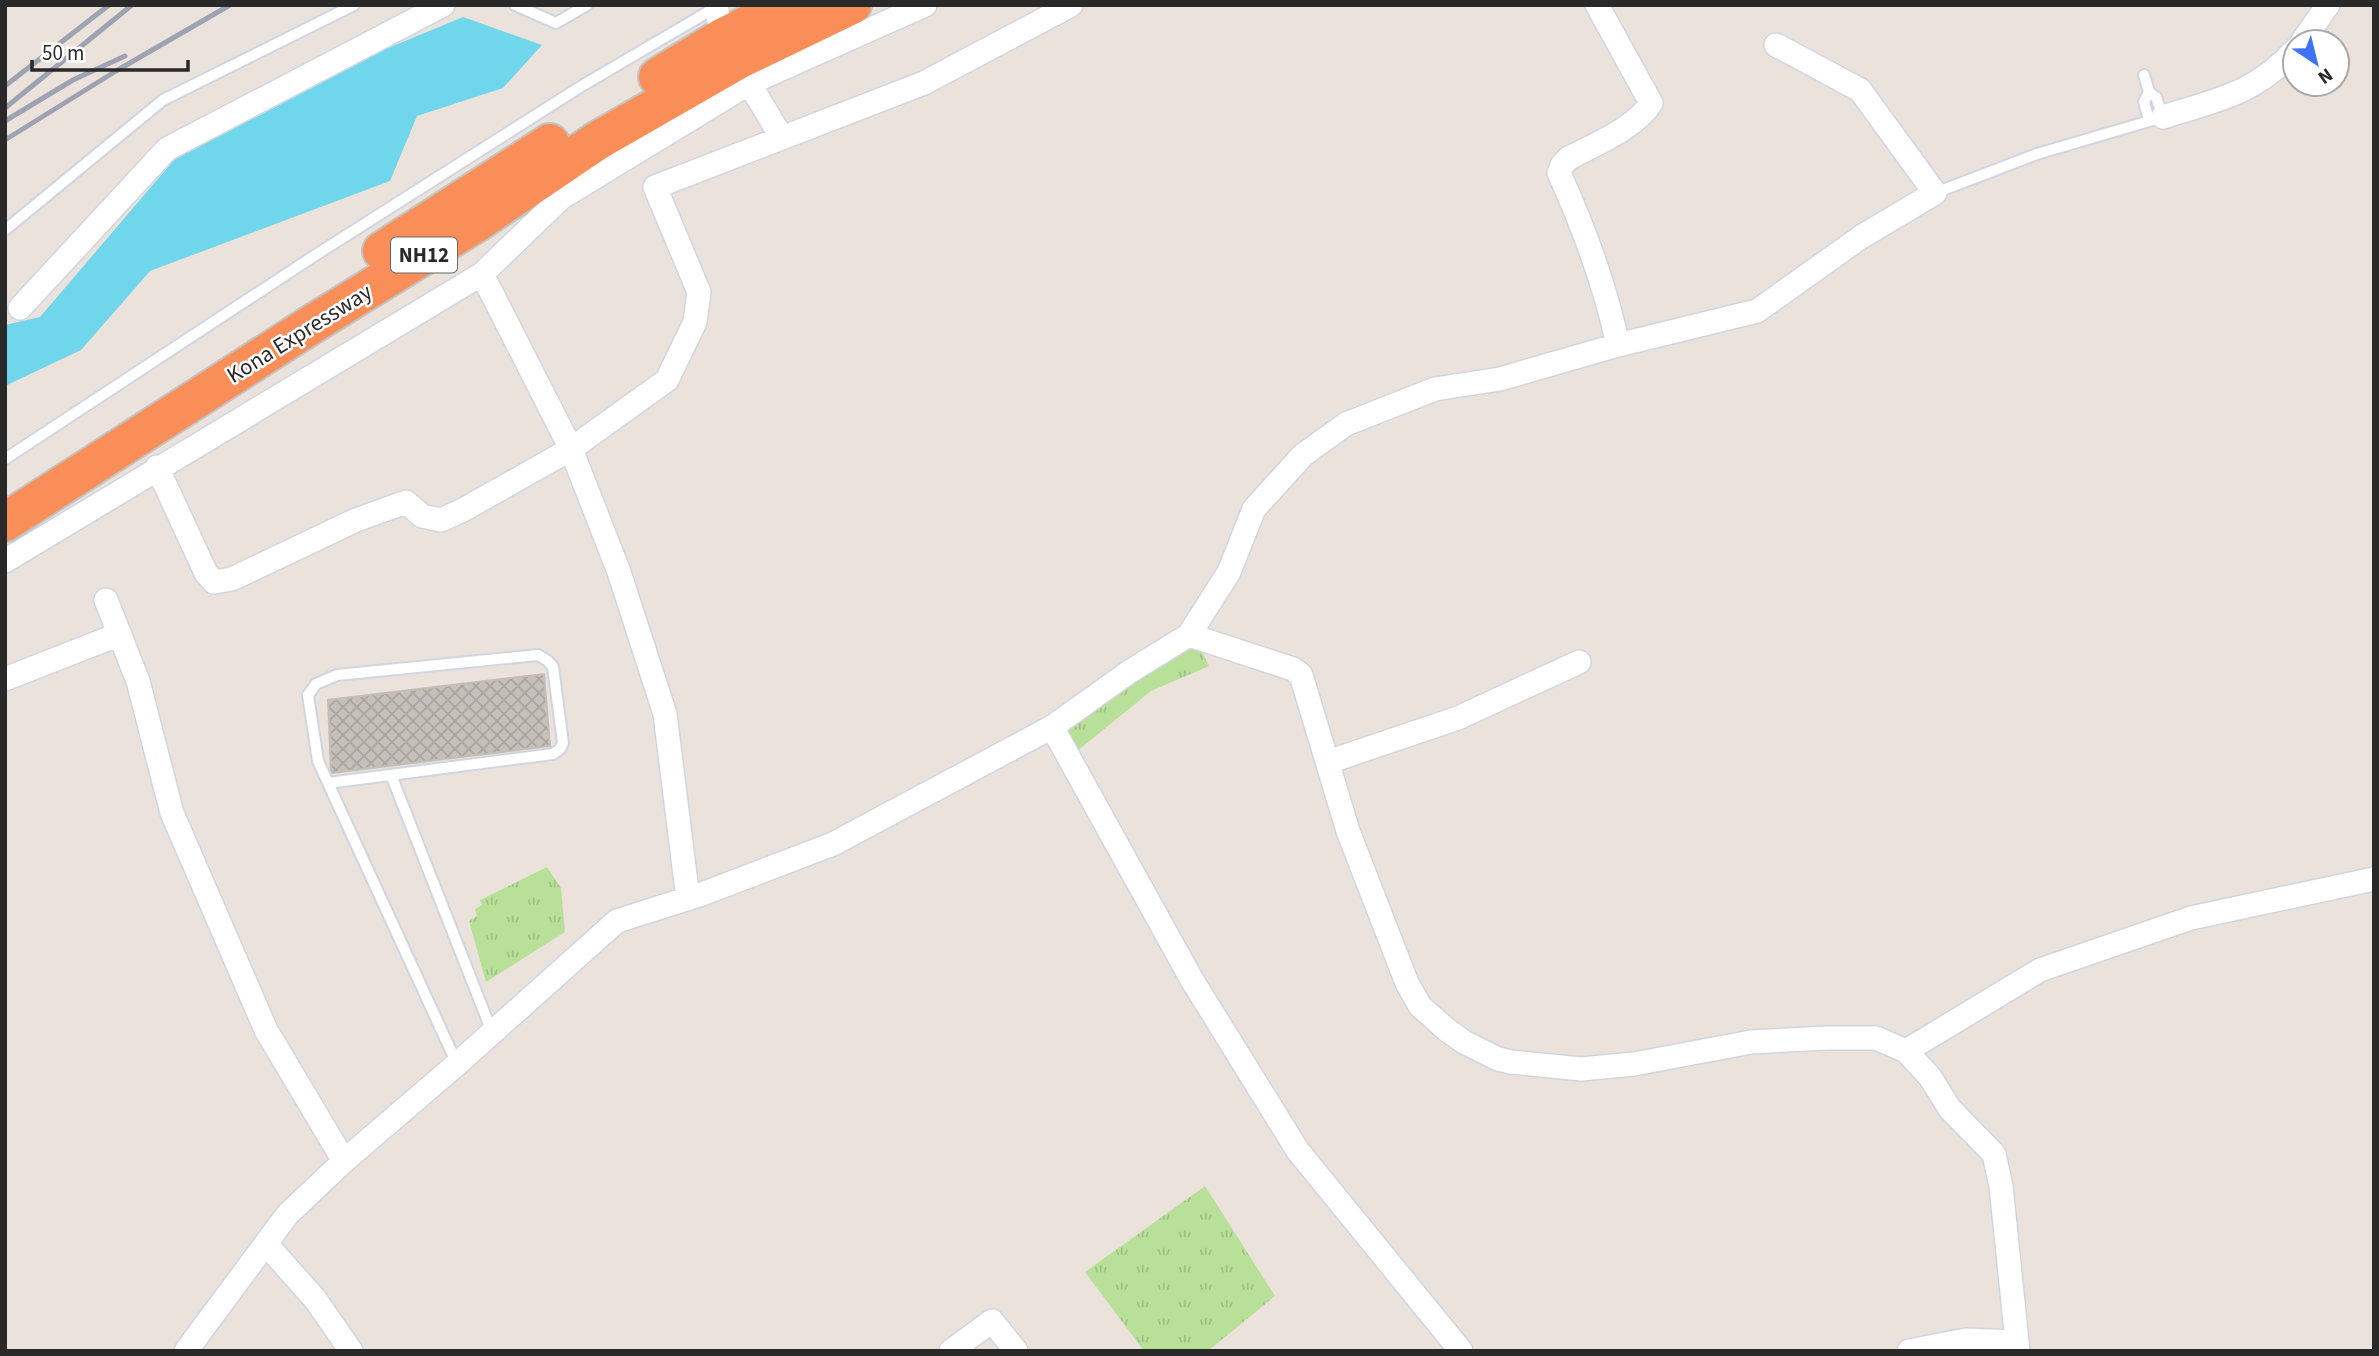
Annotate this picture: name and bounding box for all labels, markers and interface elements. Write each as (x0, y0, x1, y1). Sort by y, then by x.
scale bar (32, 28, 187, 72)
north arrow (2281, 28, 2351, 98)
text: 50 m (42, 38, 84, 68)
text: N (2312, 61, 2338, 90)
road number: NH12 (391, 238, 457, 272)
street label: Kona Expressway (220, 275, 379, 391)

